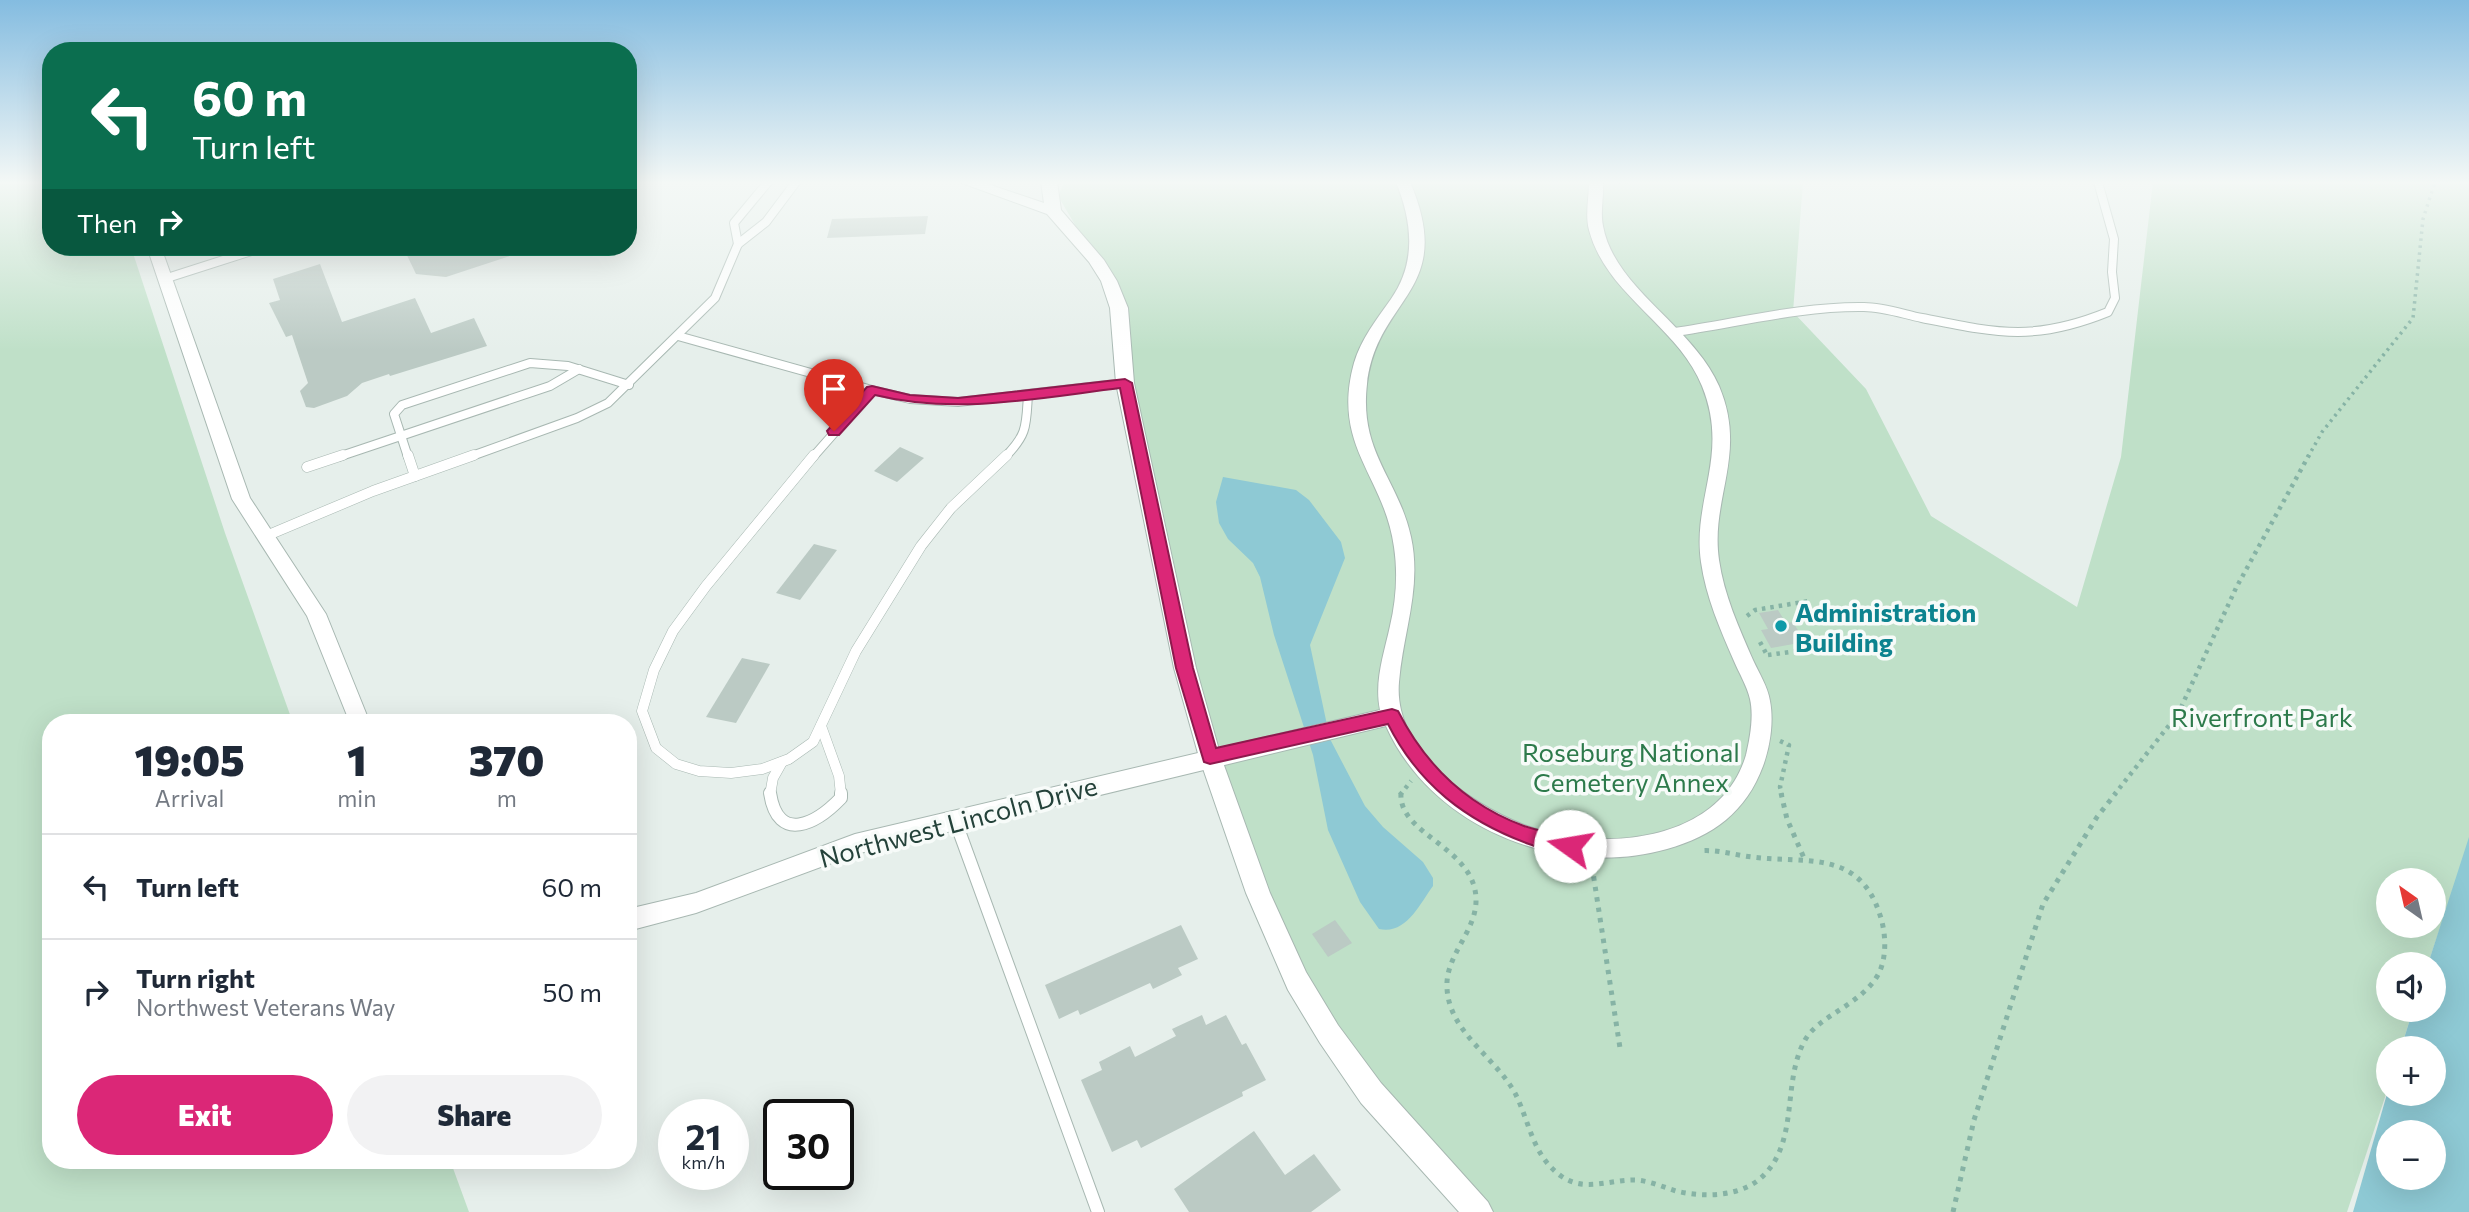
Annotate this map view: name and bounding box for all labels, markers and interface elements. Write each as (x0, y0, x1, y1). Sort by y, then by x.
text: 60 m (192, 66, 307, 126)
icon: left (77, 70, 168, 161)
text: Turn left (192, 126, 316, 166)
icon: right (151, 203, 189, 241)
text: Then (77, 207, 137, 238)
pin (804, 359, 864, 431)
icon: arrive (815, 370, 853, 408)
place label: Administration Building (1795, 596, 1976, 657)
marker: Administration Building (1773, 618, 1789, 634)
park label: Riverfront Park (2171, 701, 2353, 732)
text: 19:05 (134, 733, 245, 785)
text: 1 (347, 733, 367, 785)
text: 370 (469, 733, 545, 785)
park label: Roseburg National Cemetery Annex (1522, 736, 1740, 797)
street label: Northwest Lincoln Drive (816, 769, 1100, 873)
text: Arrival (155, 784, 224, 812)
text: min (337, 784, 376, 812)
text: m (497, 784, 517, 812)
position arrow (1533, 809, 1607, 883)
icon: left (77, 868, 115, 906)
north arrow (2376, 868, 2446, 938)
map controls (2376, 868, 2446, 1190)
text: Turn left (136, 871, 239, 902)
text: 60 m (542, 871, 602, 902)
button: sound (2376, 952, 2446, 1022)
text: Turn right (136, 962, 255, 993)
icon: right (77, 973, 115, 1011)
text: 50 m (542, 976, 602, 1007)
text: Northwest Veterans Way (136, 993, 395, 1021)
button: + (2376, 1036, 2446, 1106)
button: Exit (77, 1075, 333, 1155)
button: Share (347, 1075, 602, 1155)
speed limit sign: 30 (763, 1099, 854, 1190)
text: 21 (686, 1114, 721, 1157)
button: − (2376, 1120, 2446, 1190)
text: km/h (682, 1151, 725, 1173)

